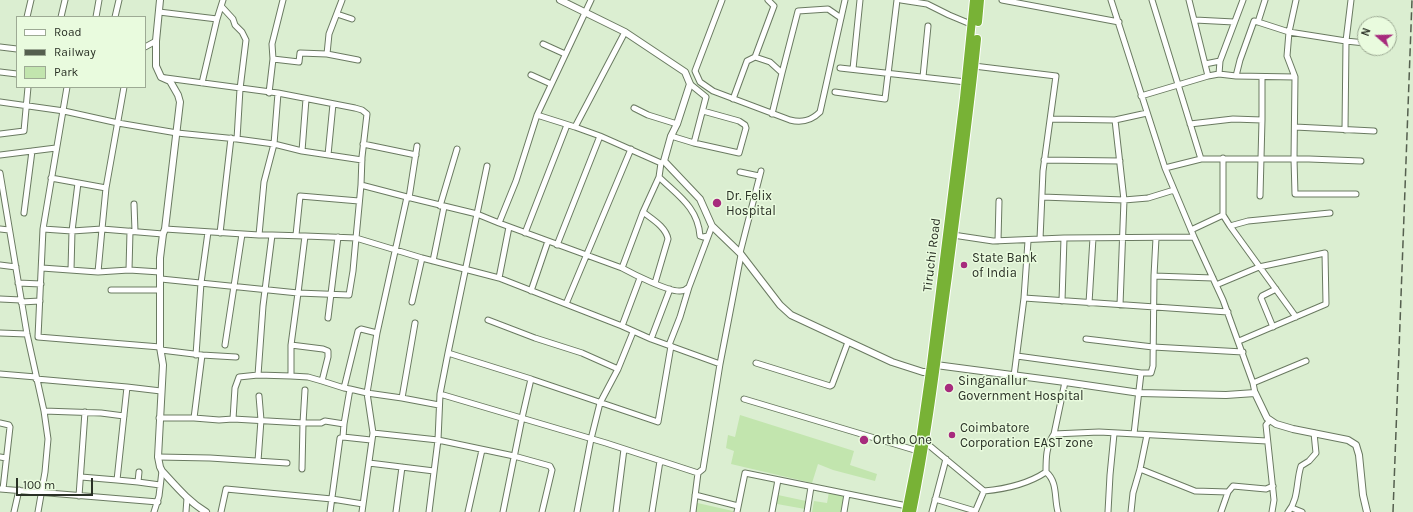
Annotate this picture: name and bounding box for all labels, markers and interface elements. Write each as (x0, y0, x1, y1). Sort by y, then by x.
legend (16, 16, 146, 88)
north arrow (1357, 16, 1397, 56)
text: Road (54, 25, 82, 39)
text: N (1359, 26, 1374, 38)
text: Railway (54, 45, 96, 59)
text: Park (54, 65, 78, 79)
place label: Dr. Felix Hospital (726, 188, 776, 219)
marker: Dr. Felix Hospital (711, 197, 723, 209)
street label: Tiruchi Road (920, 217, 944, 293)
place label: State Bank of India (972, 250, 1037, 281)
marker: State Bank of India (959, 260, 969, 270)
place label: Singanallur Government Hospital (958, 373, 1084, 404)
marker: Singanallur Government Hospital (943, 382, 955, 394)
place label: Coimbatore Corporation EAST zone (960, 420, 1093, 451)
marker: Coimbatore Corporation EAST zone (947, 430, 957, 440)
place label: Ortho One (873, 432, 932, 448)
marker: Ortho One (858, 434, 870, 446)
scale bar (18, 470, 95, 496)
text: 100 m (23, 478, 55, 492)

